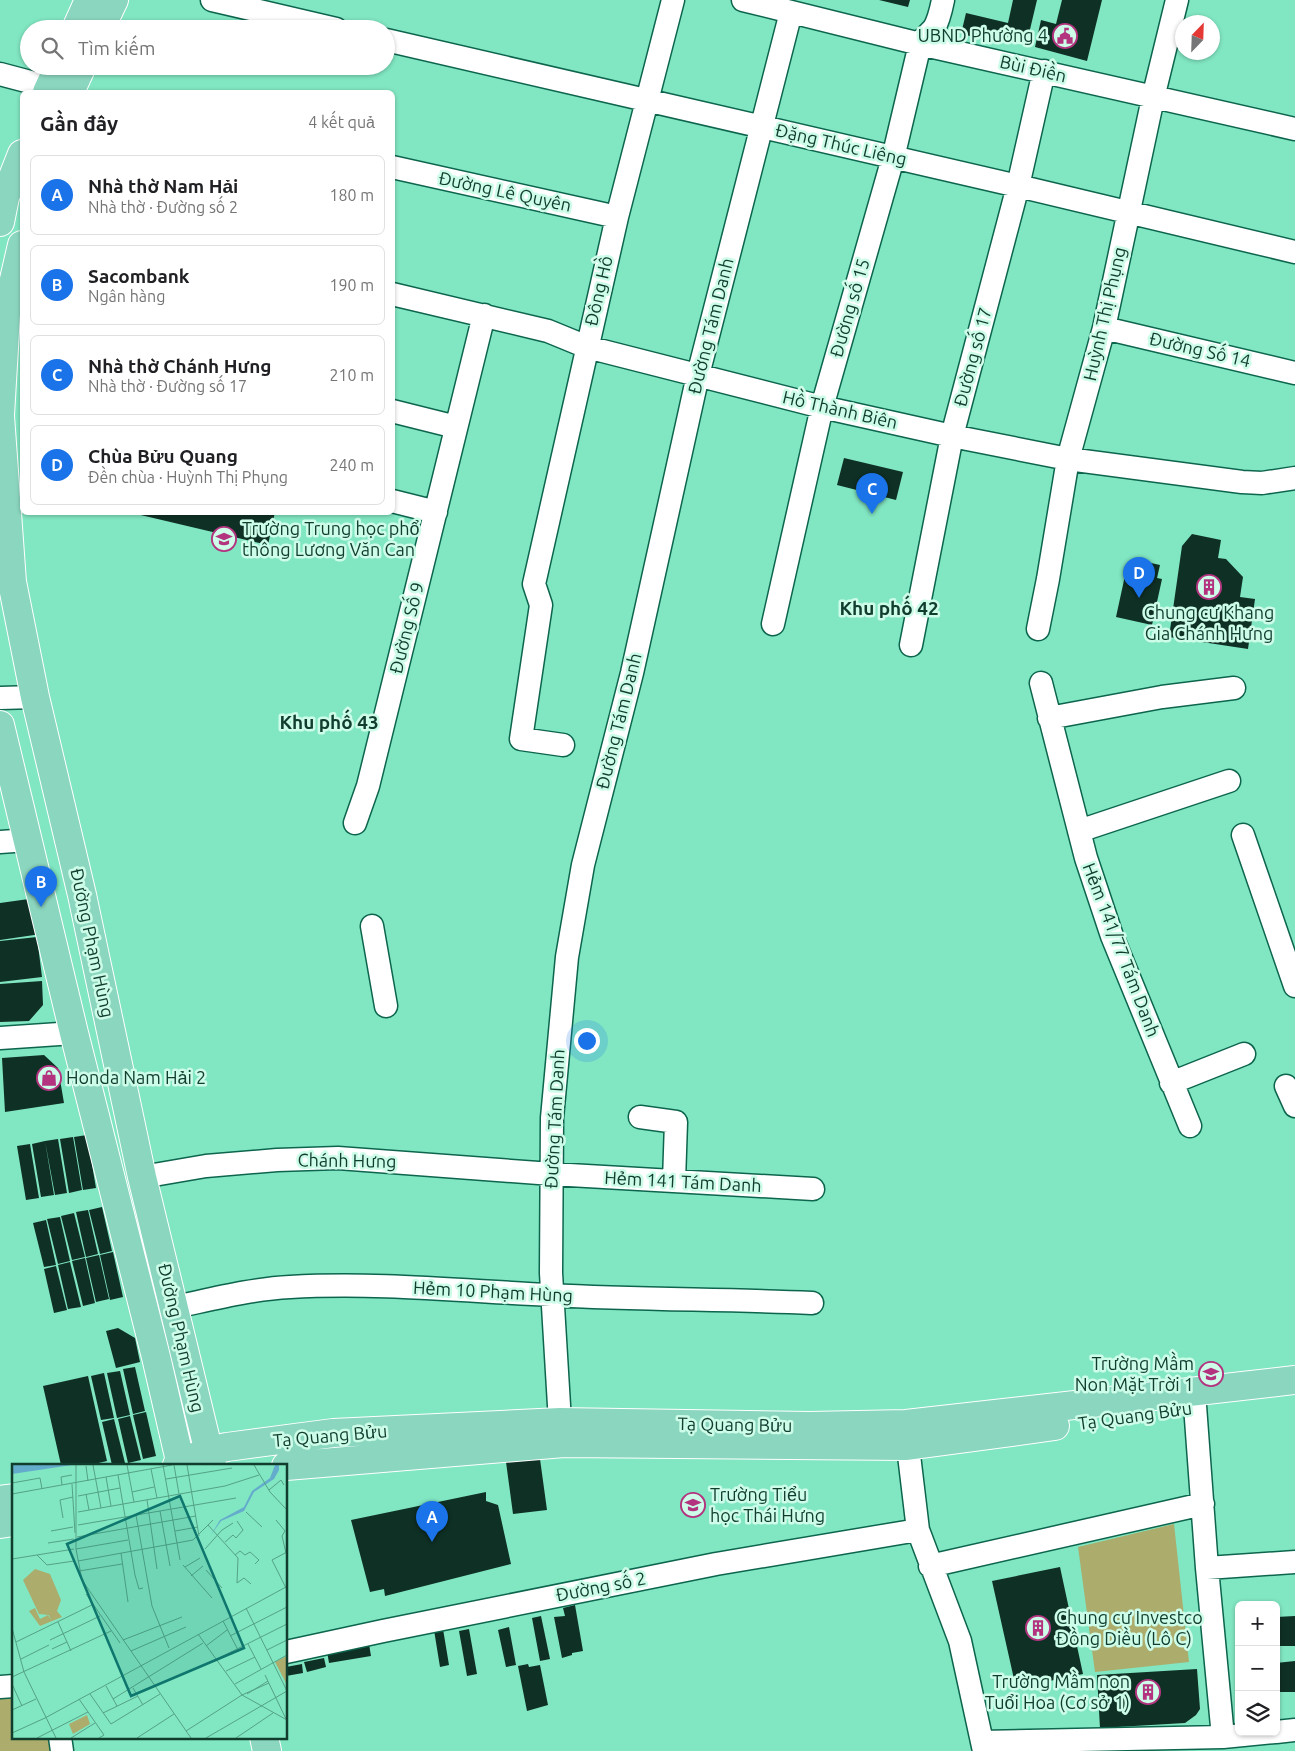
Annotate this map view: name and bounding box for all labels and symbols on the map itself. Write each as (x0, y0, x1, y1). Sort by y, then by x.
north arrow (1175, 15, 1220, 60)
public building icon: UBND Phường 4 (1052, 23, 1078, 49)
place label: UBND Phường 4 (917, 25, 1048, 45)
street label: Bùi Điền (998, 48, 1069, 85)
street label: Đặng Thúc Liêng (774, 119, 909, 169)
street label: Đường Lê Quyên (437, 167, 573, 216)
street label: Huỳnh Thị Phụng (1079, 245, 1129, 383)
street label: Đông Hồ (578, 253, 616, 328)
street label: Đường số 15 (823, 255, 873, 359)
street label: Đường Tám Danh (683, 256, 737, 396)
street label: Đường số 17 (947, 304, 995, 408)
street label: Đường Số 14 (1148, 325, 1253, 370)
street label: Hồ Thành Biên (781, 384, 900, 432)
pin: C (856, 473, 888, 514)
place label: Trường Trung học phổ thông Lương Văn Can (242, 518, 420, 559)
school or university icon: Trường Trung học phổ thông Lương Văn Can (211, 526, 237, 552)
pin: D (1123, 557, 1155, 598)
building icon: Chung cư Khang Gia Chánh Hưng (1196, 574, 1222, 600)
street label: Đường Số 9 (383, 580, 427, 675)
district label: Khu phố 42 (839, 595, 939, 619)
place label: Chung cư Khang Gia Chánh Hưng (1144, 602, 1274, 643)
street label: Đường Tám Danh (591, 651, 645, 791)
district label: Khu phố 43 (279, 709, 379, 733)
street label: Hẻm 141/77 Tám Danh (1080, 860, 1164, 1039)
pin: B (25, 866, 57, 907)
street label: Đường Phạm Hùng (67, 866, 119, 1019)
your location (574, 1028, 600, 1054)
street label: Đường Tám Danh (540, 1049, 568, 1189)
shop icon: Honda Nam Hải 2 (36, 1065, 62, 1091)
place label: Honda Nam Hải 2 (66, 1067, 206, 1087)
street label: Chánh Hưng (297, 1149, 397, 1171)
street label: Hẻm 141 Tám Danh (604, 1167, 762, 1195)
street label: Đường Phạm Hùng (155, 1261, 209, 1414)
street label: Hẻm 10 Phạm Hùng (413, 1277, 573, 1305)
place label: Trường Mầm Non Mặt Trời 1 (1075, 1351, 1194, 1394)
school or university icon: Trường Mầm Non Mặt Trời 1 (1198, 1361, 1224, 1387)
street label: Tạ Quang Bửu (1077, 1397, 1193, 1434)
street label: Tạ Quang Bửu (677, 1413, 793, 1436)
street label: Tạ Quang Bửu (272, 1420, 388, 1451)
inset map (12, 1464, 288, 1738)
place label: Trường Tiểu học Thái Hưng (710, 1484, 825, 1525)
school or university icon: Trường Tiểu học Thái Hưng (680, 1492, 706, 1518)
pin: A (416, 1501, 448, 1542)
street label: Đường số 2 (554, 1565, 648, 1605)
place label: Chung cư Investco Đồng Diều (Lô C) (1056, 1607, 1203, 1649)
building icon: Chung cư Investco Đồng Diều (Lô C) (1025, 1615, 1051, 1641)
place label: Trường Mầm non Tuổi Hoa (Cơ sở 1) (985, 1669, 1130, 1713)
building icon: Trường Mầm non Tuổi Hoa (Cơ sở 1) (1135, 1679, 1161, 1705)

